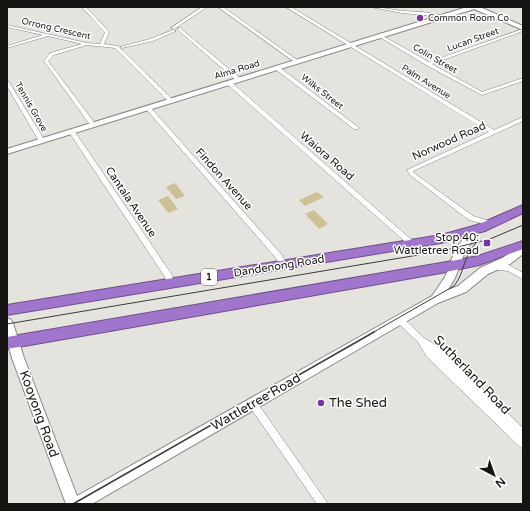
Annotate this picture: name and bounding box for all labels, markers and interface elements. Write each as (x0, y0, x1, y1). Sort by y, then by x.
marker: Common Room Co (415, 13, 425, 23)
place label: Common Room Co (428, 13, 509, 24)
street label: Orrong Crescent (20, 16, 92, 42)
street label: Lucan Street (446, 25, 501, 54)
street label: Colin Street (411, 42, 460, 76)
street label: Alma Road (213, 58, 261, 82)
street label: Palm Avenue (399, 63, 453, 101)
street label: Wilks Street (299, 72, 346, 112)
street label: Tennis Grove (12, 80, 50, 134)
street label: Norwood Road (410, 119, 488, 163)
street label: Waiora Road (297, 129, 357, 183)
street label: Findon Avenue (193, 145, 255, 213)
street label: Cantala Avenue (103, 164, 159, 240)
place label: Stop 40: Wattletree Road (394, 231, 479, 257)
marker: Stop 40: Wattletree Road (482, 238, 492, 248)
street label: Dandenong Road (233, 252, 325, 280)
road number: 1 (201, 269, 217, 285)
street label: Sutherland Road (430, 332, 514, 418)
street label: Kooyong Road (16, 368, 62, 460)
street label: Wattletree Road (208, 370, 304, 434)
place label: The Shed (329, 395, 387, 411)
marker: The Shed (316, 398, 326, 408)
north arrow (474, 455, 514, 495)
text: N (493, 474, 508, 490)

